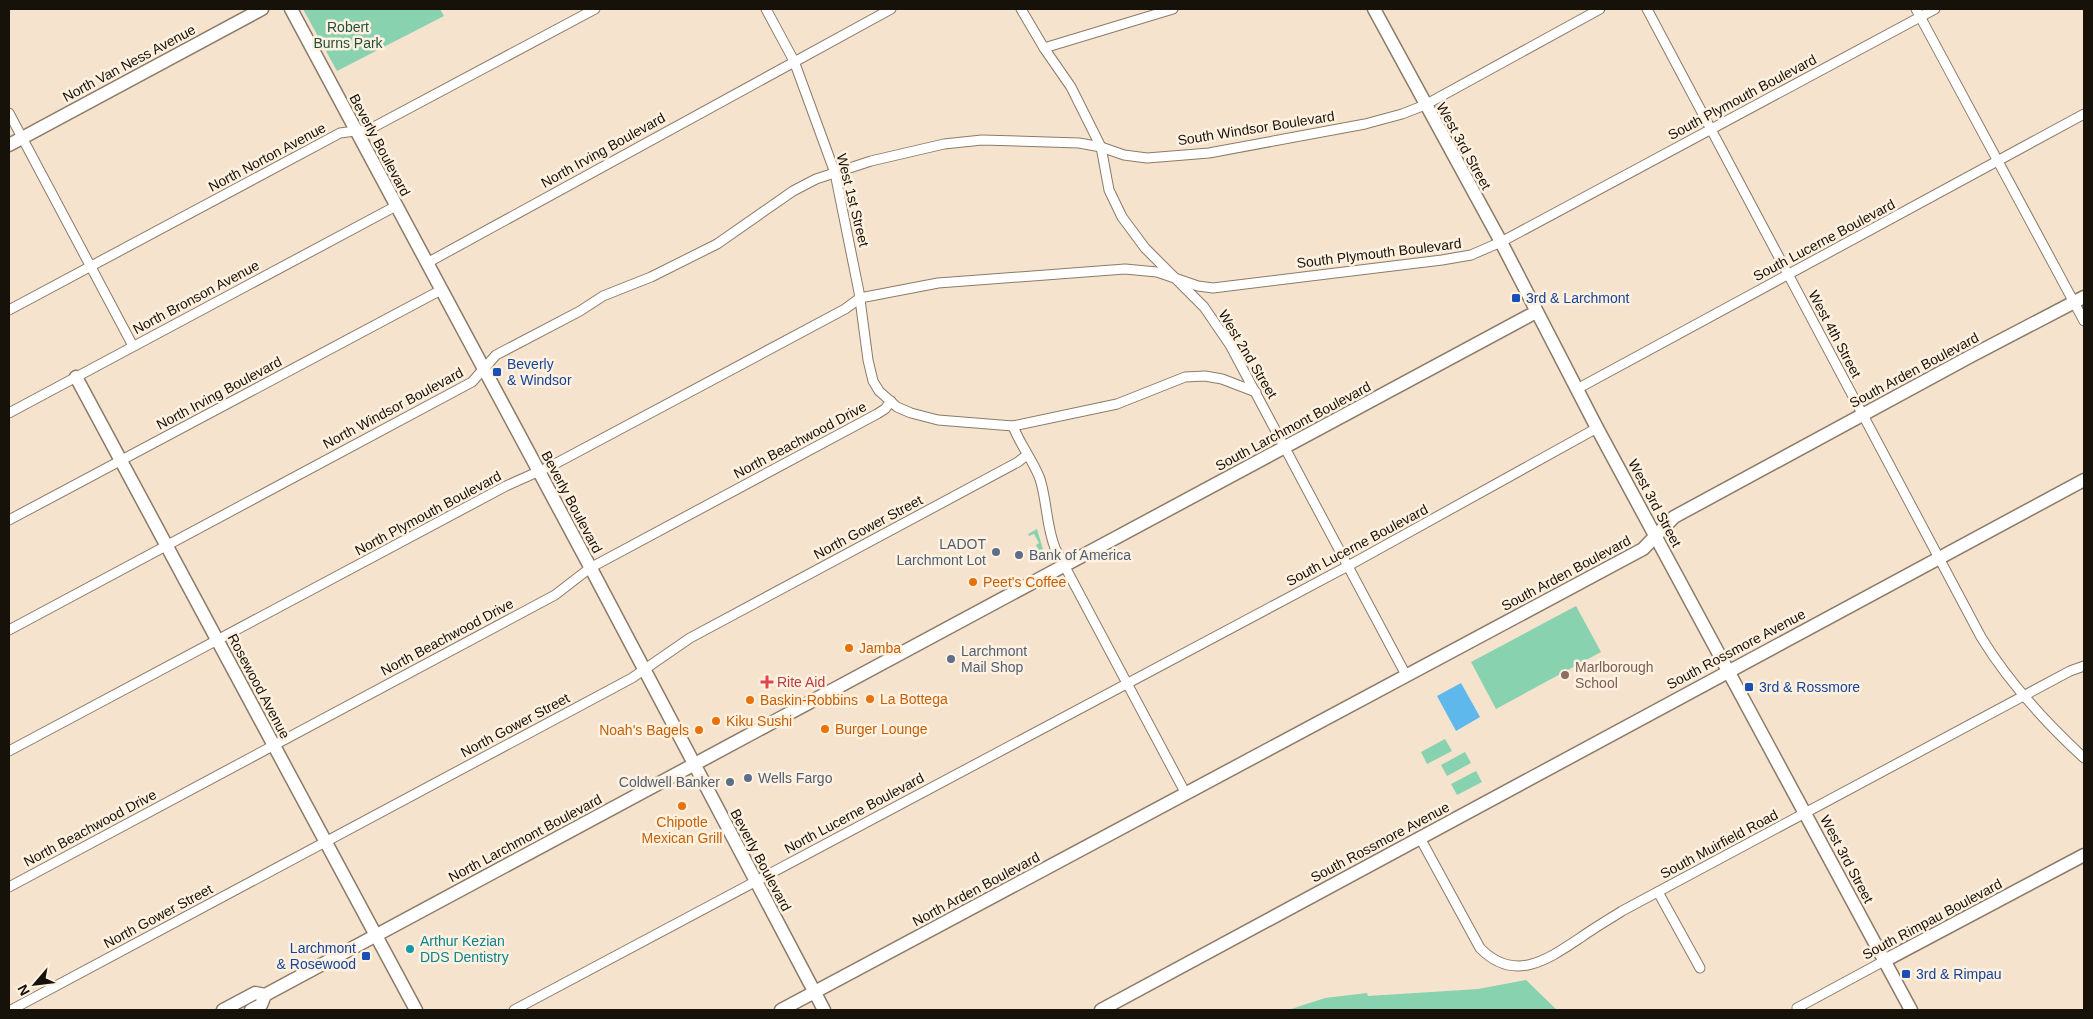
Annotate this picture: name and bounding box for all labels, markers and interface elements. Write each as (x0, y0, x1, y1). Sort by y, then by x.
park label: Robert Burns Park (313, 19, 384, 51)
street label: North Van Ness Avenue (60, 21, 198, 105)
street label: South Plymouth Boulevard (1665, 51, 1819, 143)
street label: Beverly Boulevard (346, 91, 414, 199)
street label: West 3rd Street (1433, 100, 1495, 192)
street label: South Windsor Boulevard (1176, 108, 1336, 148)
street label: North Irving Boulevard (538, 109, 668, 191)
street label: North Norton Avenue (206, 119, 329, 195)
street label: West 1st Street (834, 152, 872, 248)
street label: South Lucerne Boulevard (1750, 196, 1898, 284)
street label: South Plymouth Boulevard (1296, 235, 1462, 271)
street label: North Bronson Avenue (130, 257, 262, 337)
street label: West 4th Street (1805, 288, 1865, 380)
place label: 3rd & Larchmont (1526, 290, 1630, 306)
marker: 3rd & Larchmont (1510, 292, 1522, 304)
street label: West 2nd Street (1215, 307, 1281, 401)
street label: South Arden Boulevard (1847, 329, 1981, 411)
street label: North Irving Boulevard (154, 353, 284, 433)
place label: Beverly & Windsor (507, 356, 572, 388)
street label: North Windsor Boulevard (320, 364, 466, 452)
marker: Beverly & Windsor (491, 366, 503, 378)
street label: South Larchmont Boulevard (1213, 378, 1373, 474)
street label: North Beachwood Drive (731, 398, 869, 482)
street label: Beverly Boulevard (538, 448, 606, 556)
street label: West 3rd Street (1625, 456, 1685, 550)
street label: North Plymouth Boulevard (352, 468, 504, 558)
street label: North Gower Street (811, 492, 925, 562)
street label: South Lucerne Boulevard (1283, 501, 1431, 589)
street label: South Arden Boulevard (1499, 532, 1633, 614)
place label: LADOT Larchmont Lot (897, 536, 986, 568)
marker: LADOT Larchmont Lot (990, 546, 1002, 558)
place label: Bank of America (1029, 547, 1131, 563)
marker: Bank of America (1013, 549, 1025, 561)
place label: Peet's Coffee (983, 574, 1067, 590)
marker: Peet's Coffee (967, 576, 979, 588)
street label: North Beachwood Drive (378, 595, 516, 679)
street label: South Rossmore Avenue (1664, 606, 1808, 692)
street label: Rosewood Avenue (225, 631, 294, 741)
place label: Jamba (859, 640, 901, 656)
marker: Jamba (843, 642, 855, 654)
place label: Larchmont Mail Shop (961, 643, 1027, 675)
marker: Larchmont Mail Shop (945, 653, 957, 665)
place label: Marlborough School (1575, 659, 1654, 691)
marker: Marlborough School (1559, 669, 1571, 681)
place label: Rite Aid (777, 674, 825, 690)
marker: Rite Aid (761, 676, 773, 688)
place label: 3rd & Rossmore (1759, 679, 1860, 695)
marker: 3rd & Rossmore (1743, 681, 1755, 693)
street label: North Gower Street (458, 690, 572, 760)
place label: La Bottega (880, 691, 948, 707)
place label: Baskin-Robbins (760, 692, 858, 708)
marker: La Bottega (864, 693, 876, 705)
marker: Baskin-Robbins (744, 694, 756, 706)
place label: Kiku Sushi (726, 713, 792, 729)
marker: Kiku Sushi (710, 715, 722, 727)
place label: Burger Lounge (835, 721, 928, 737)
place label: Noah's Bagels (599, 722, 689, 738)
marker: Burger Lounge (819, 723, 831, 735)
marker: Noah's Bagels (693, 724, 705, 736)
street label: North Lucerne Boulevard (782, 769, 926, 857)
place label: Wells Fargo (758, 770, 833, 786)
marker: Wells Fargo (742, 772, 754, 784)
place label: Coldwell Banker (619, 774, 720, 790)
marker: Coldwell Banker (724, 776, 736, 788)
street label: North Beachwood Drive (21, 786, 159, 870)
street label: North Larchmont Boulevard (446, 791, 604, 885)
street label: South Rossmore Avenue (1308, 799, 1452, 885)
marker: Chipotle Mexican Grill (676, 800, 688, 812)
street label: Beverly Boulevard (727, 806, 795, 914)
street label: South Muirfield Road (1658, 806, 1780, 882)
street label: West 3rd Street (1817, 812, 1877, 906)
place label: Chipotle Mexican Grill (642, 814, 722, 846)
street label: North Arden Boulevard (910, 849, 1042, 929)
street label: South Rimpau Boulevard (1860, 875, 2004, 963)
street label: North Gower Street (101, 881, 215, 951)
place label: Arthur Kezian DDS Dentistry (420, 933, 509, 965)
place label: Larchmont & Rosewood (277, 940, 356, 972)
marker: Arthur Kezian DDS Dentistry (404, 943, 416, 955)
marker: Larchmont & Rosewood (360, 950, 372, 962)
north arrow (10, 959, 60, 1009)
place label: 3rd & Rimpau (1916, 966, 2002, 982)
marker: 3rd & Rimpau (1900, 968, 1912, 980)
text: N (14, 982, 33, 998)

